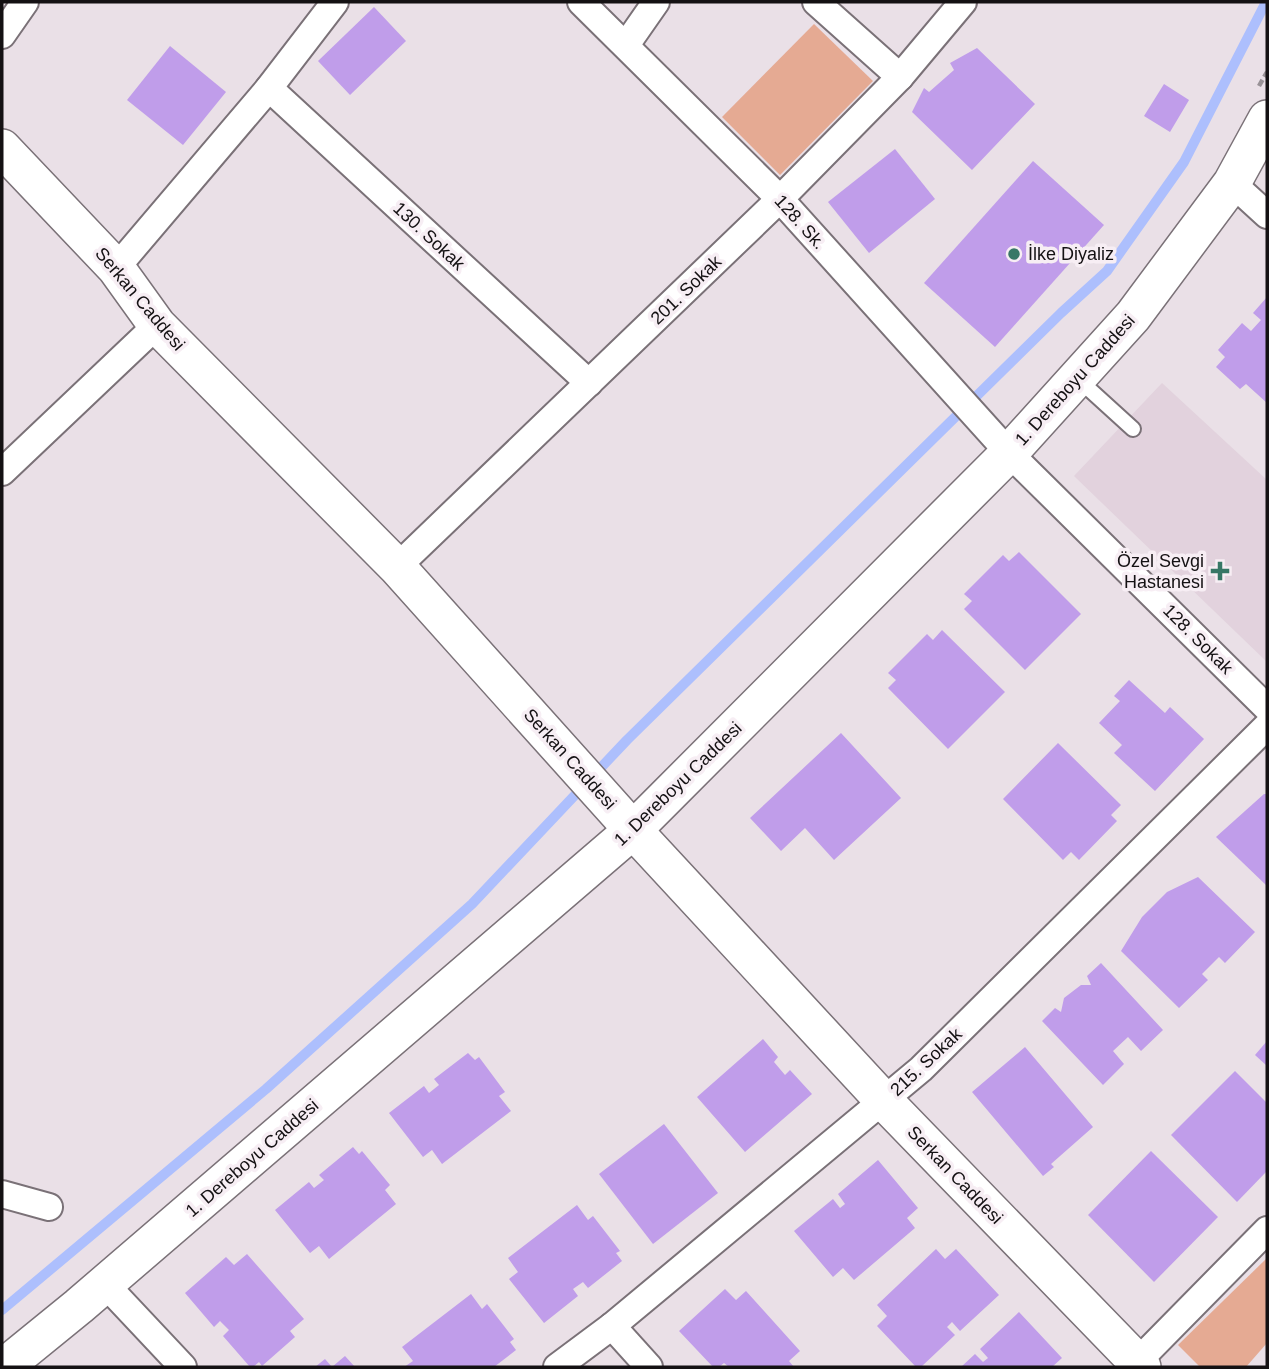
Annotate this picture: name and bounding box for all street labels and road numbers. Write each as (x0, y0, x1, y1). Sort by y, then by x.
street label: 128. Sk. (770, 191, 830, 253)
street label: 130. Sokak (389, 198, 469, 275)
street label: Serkan Caddesi (91, 244, 189, 354)
street label: 201. Sokak (647, 251, 726, 328)
street label: 1. Dereboyu Caddesi (1011, 310, 1139, 450)
street label: 128. Sokak (1159, 600, 1238, 679)
street label: Serkan Caddesi (520, 705, 620, 813)
street label: 1. Dereboyu Caddesi (610, 718, 746, 850)
street label: 215. Sokak (886, 1023, 966, 1100)
street label: 1. Dereboyu Caddesi (182, 1095, 322, 1221)
street label: Serkan Caddesi (903, 1122, 1007, 1228)

